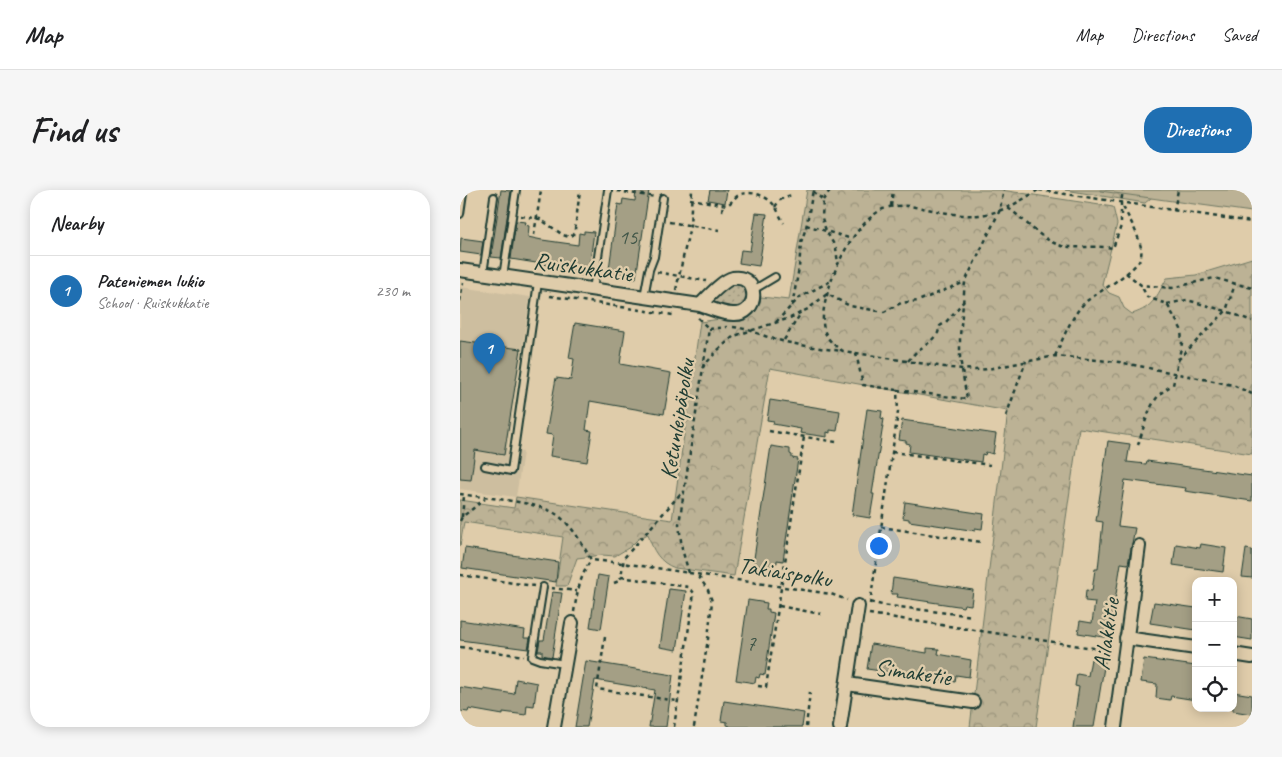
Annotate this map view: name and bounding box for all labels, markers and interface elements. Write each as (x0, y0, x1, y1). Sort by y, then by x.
text: Map (25, 20, 62, 50)
text: Map (1076, 24, 1103, 46)
text: Directions (1131, 24, 1194, 46)
text: Saved (1222, 24, 1257, 46)
button: Directions (1144, 107, 1252, 153)
text: Find us (30, 108, 117, 153)
text: Nearby (50, 210, 103, 236)
house number: 15 (619, 224, 639, 250)
street label: Ruiskukkatie (532, 245, 637, 289)
text: Pateniemen lukio (97, 269, 204, 293)
text: 1 (62, 281, 70, 301)
text: 230 m (376, 281, 410, 301)
text: School · Ruiskukkatie (97, 293, 209, 313)
pin: 1 (473, 333, 505, 374)
street label: Ketunleipäpolku (653, 355, 702, 481)
your location (866, 533, 892, 559)
street label: Takiaispolku (736, 550, 836, 595)
map controls (1192, 577, 1237, 712)
button: + (1192, 577, 1237, 622)
street label: Ailakkitie (1086, 594, 1126, 672)
button: − (1192, 622, 1237, 667)
house number: 7 (746, 630, 757, 656)
street label: Simaketie (873, 652, 955, 692)
button: locate (1192, 667, 1237, 712)

